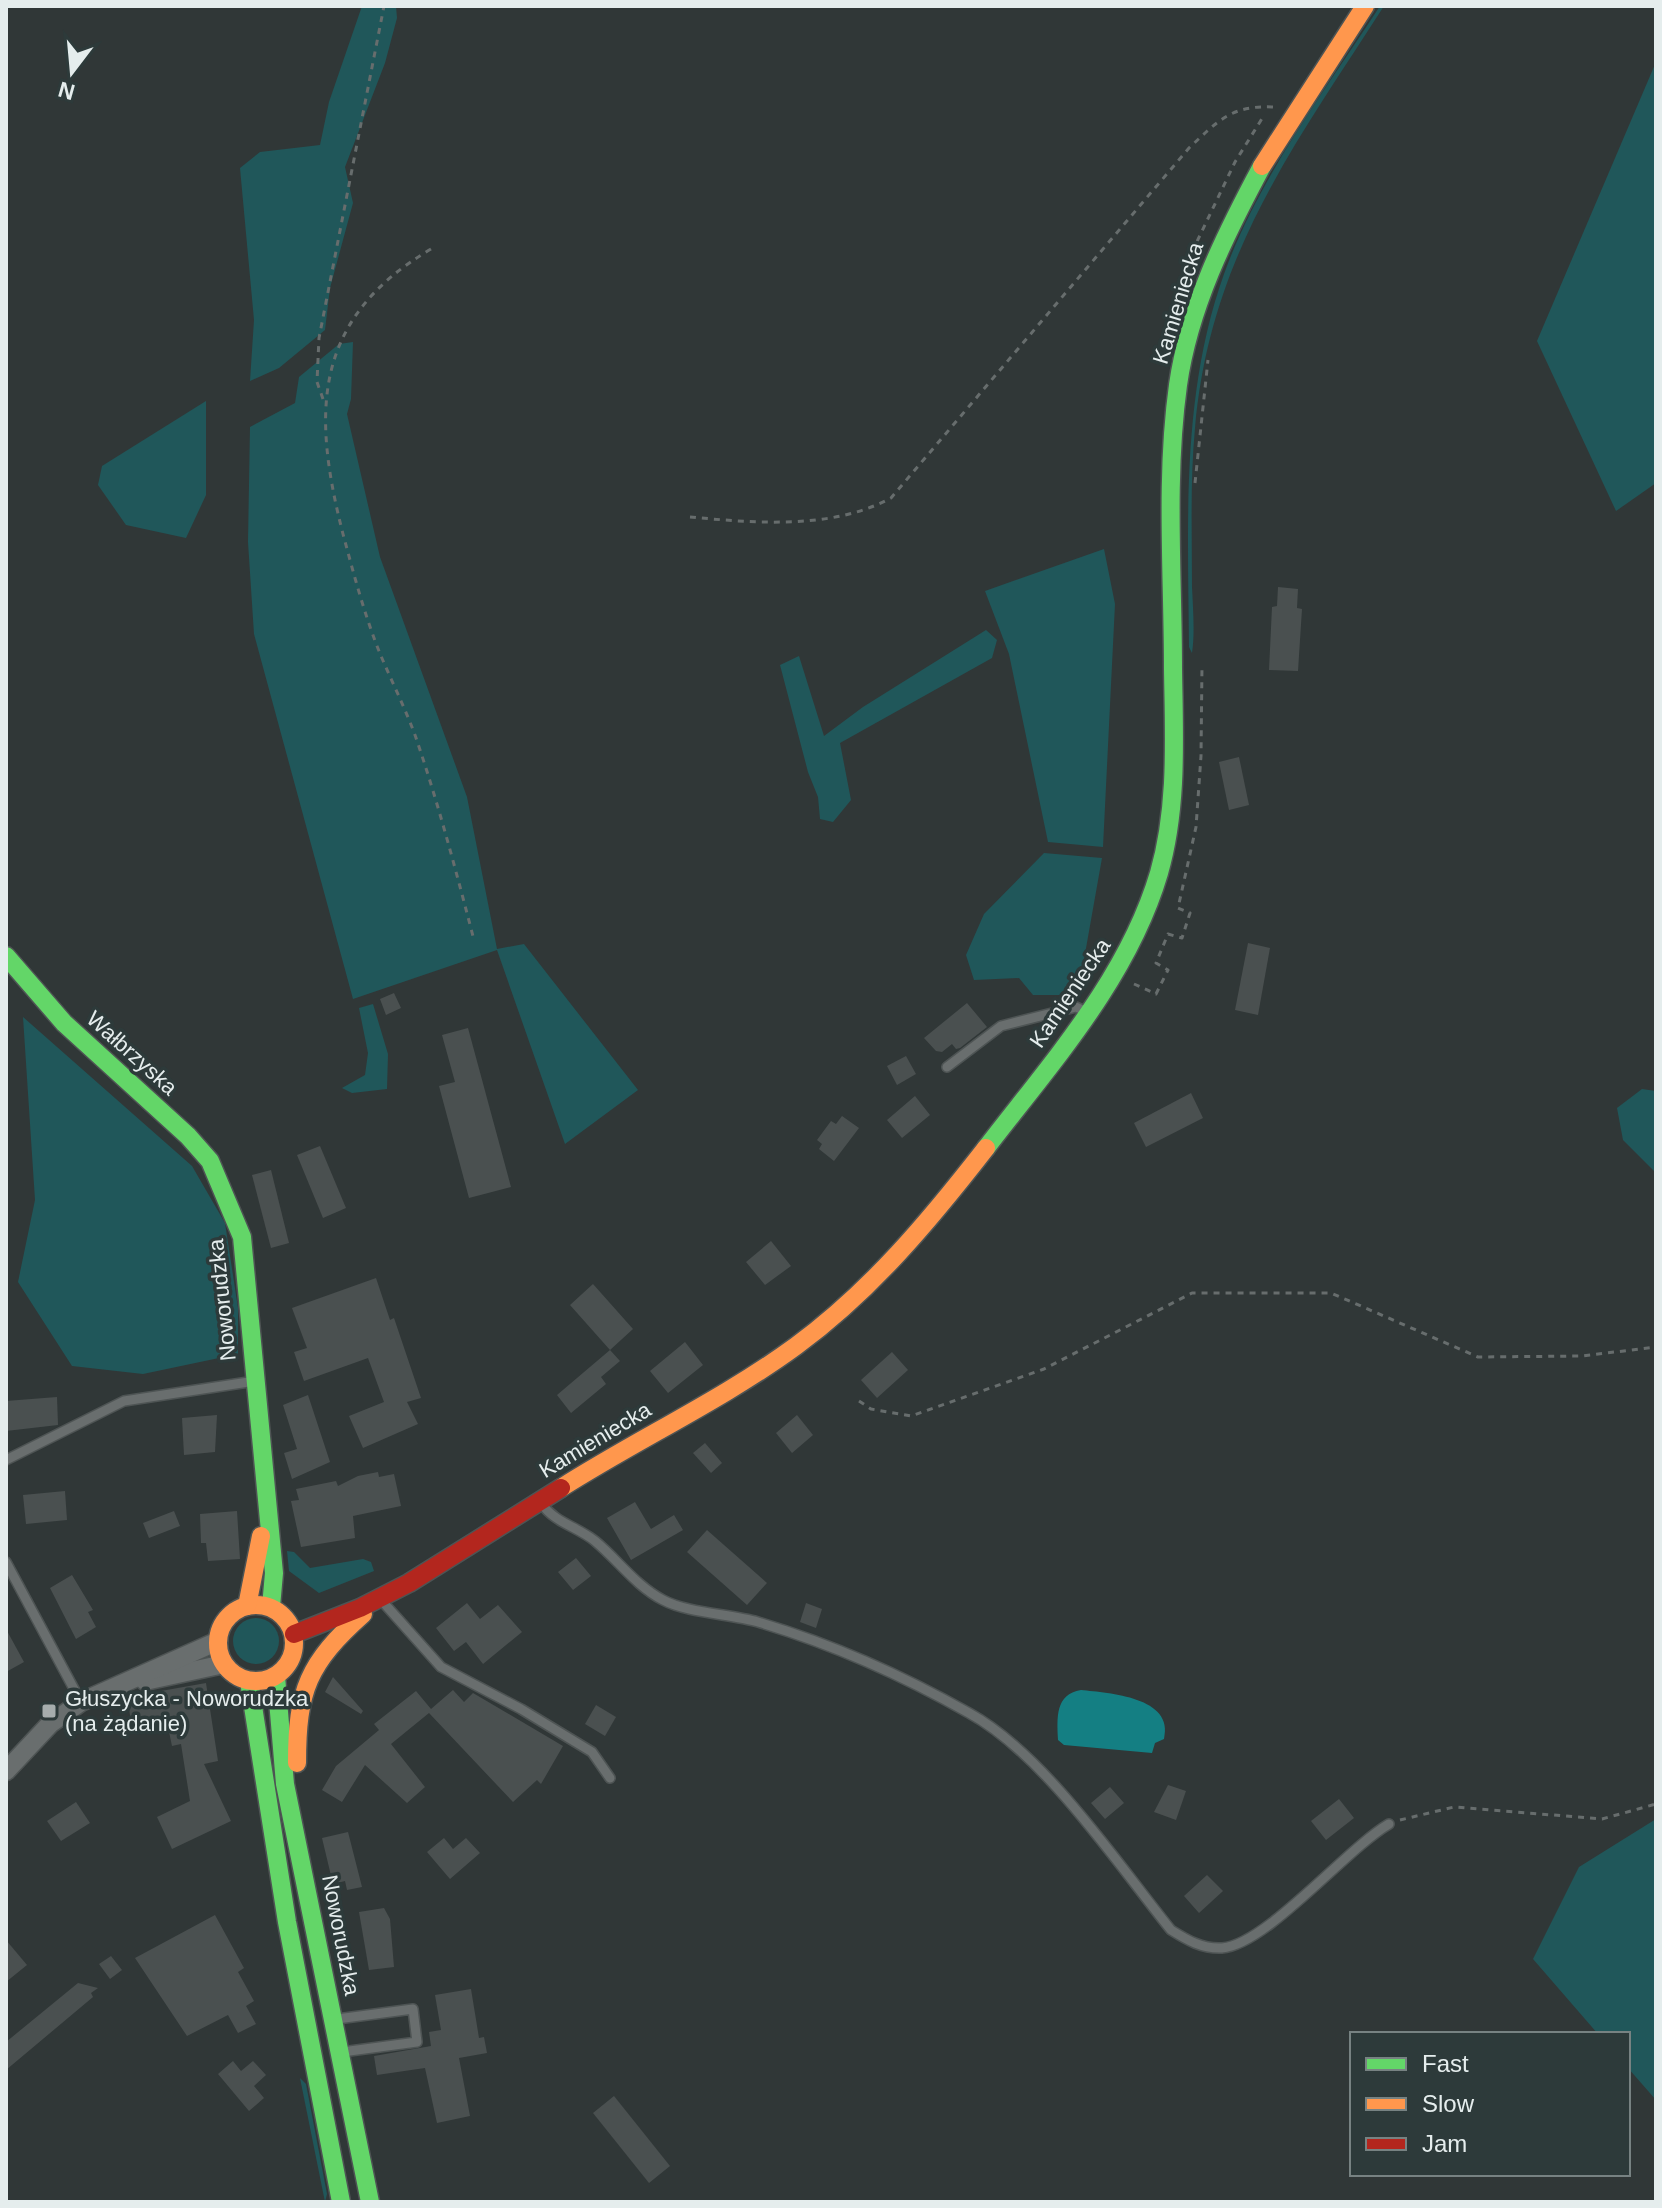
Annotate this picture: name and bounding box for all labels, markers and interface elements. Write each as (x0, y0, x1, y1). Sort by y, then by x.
north arrow (32, 32, 112, 112)
text: N (56, 77, 78, 105)
street label: Kamieniecka (1148, 238, 1209, 367)
street label: Kamieniecka (1024, 933, 1116, 1052)
street label: Wałbrzyska (82, 1006, 183, 1101)
street label: Noworudzka (203, 1237, 241, 1362)
street label: Kamieniecka (535, 1396, 656, 1483)
place label: Głuszycka - Noworudzka (na żądanie) (65, 1686, 309, 1736)
marker: Głuszycka - Noworudzka (na żądanie) (40, 1702, 58, 1720)
street label: Noworudzka (317, 1873, 365, 1998)
legend (1350, 2032, 1630, 2176)
text: Fast (1422, 2050, 1469, 2077)
text: Slow (1422, 2090, 1475, 2117)
text: Jam (1422, 2130, 1467, 2157)

